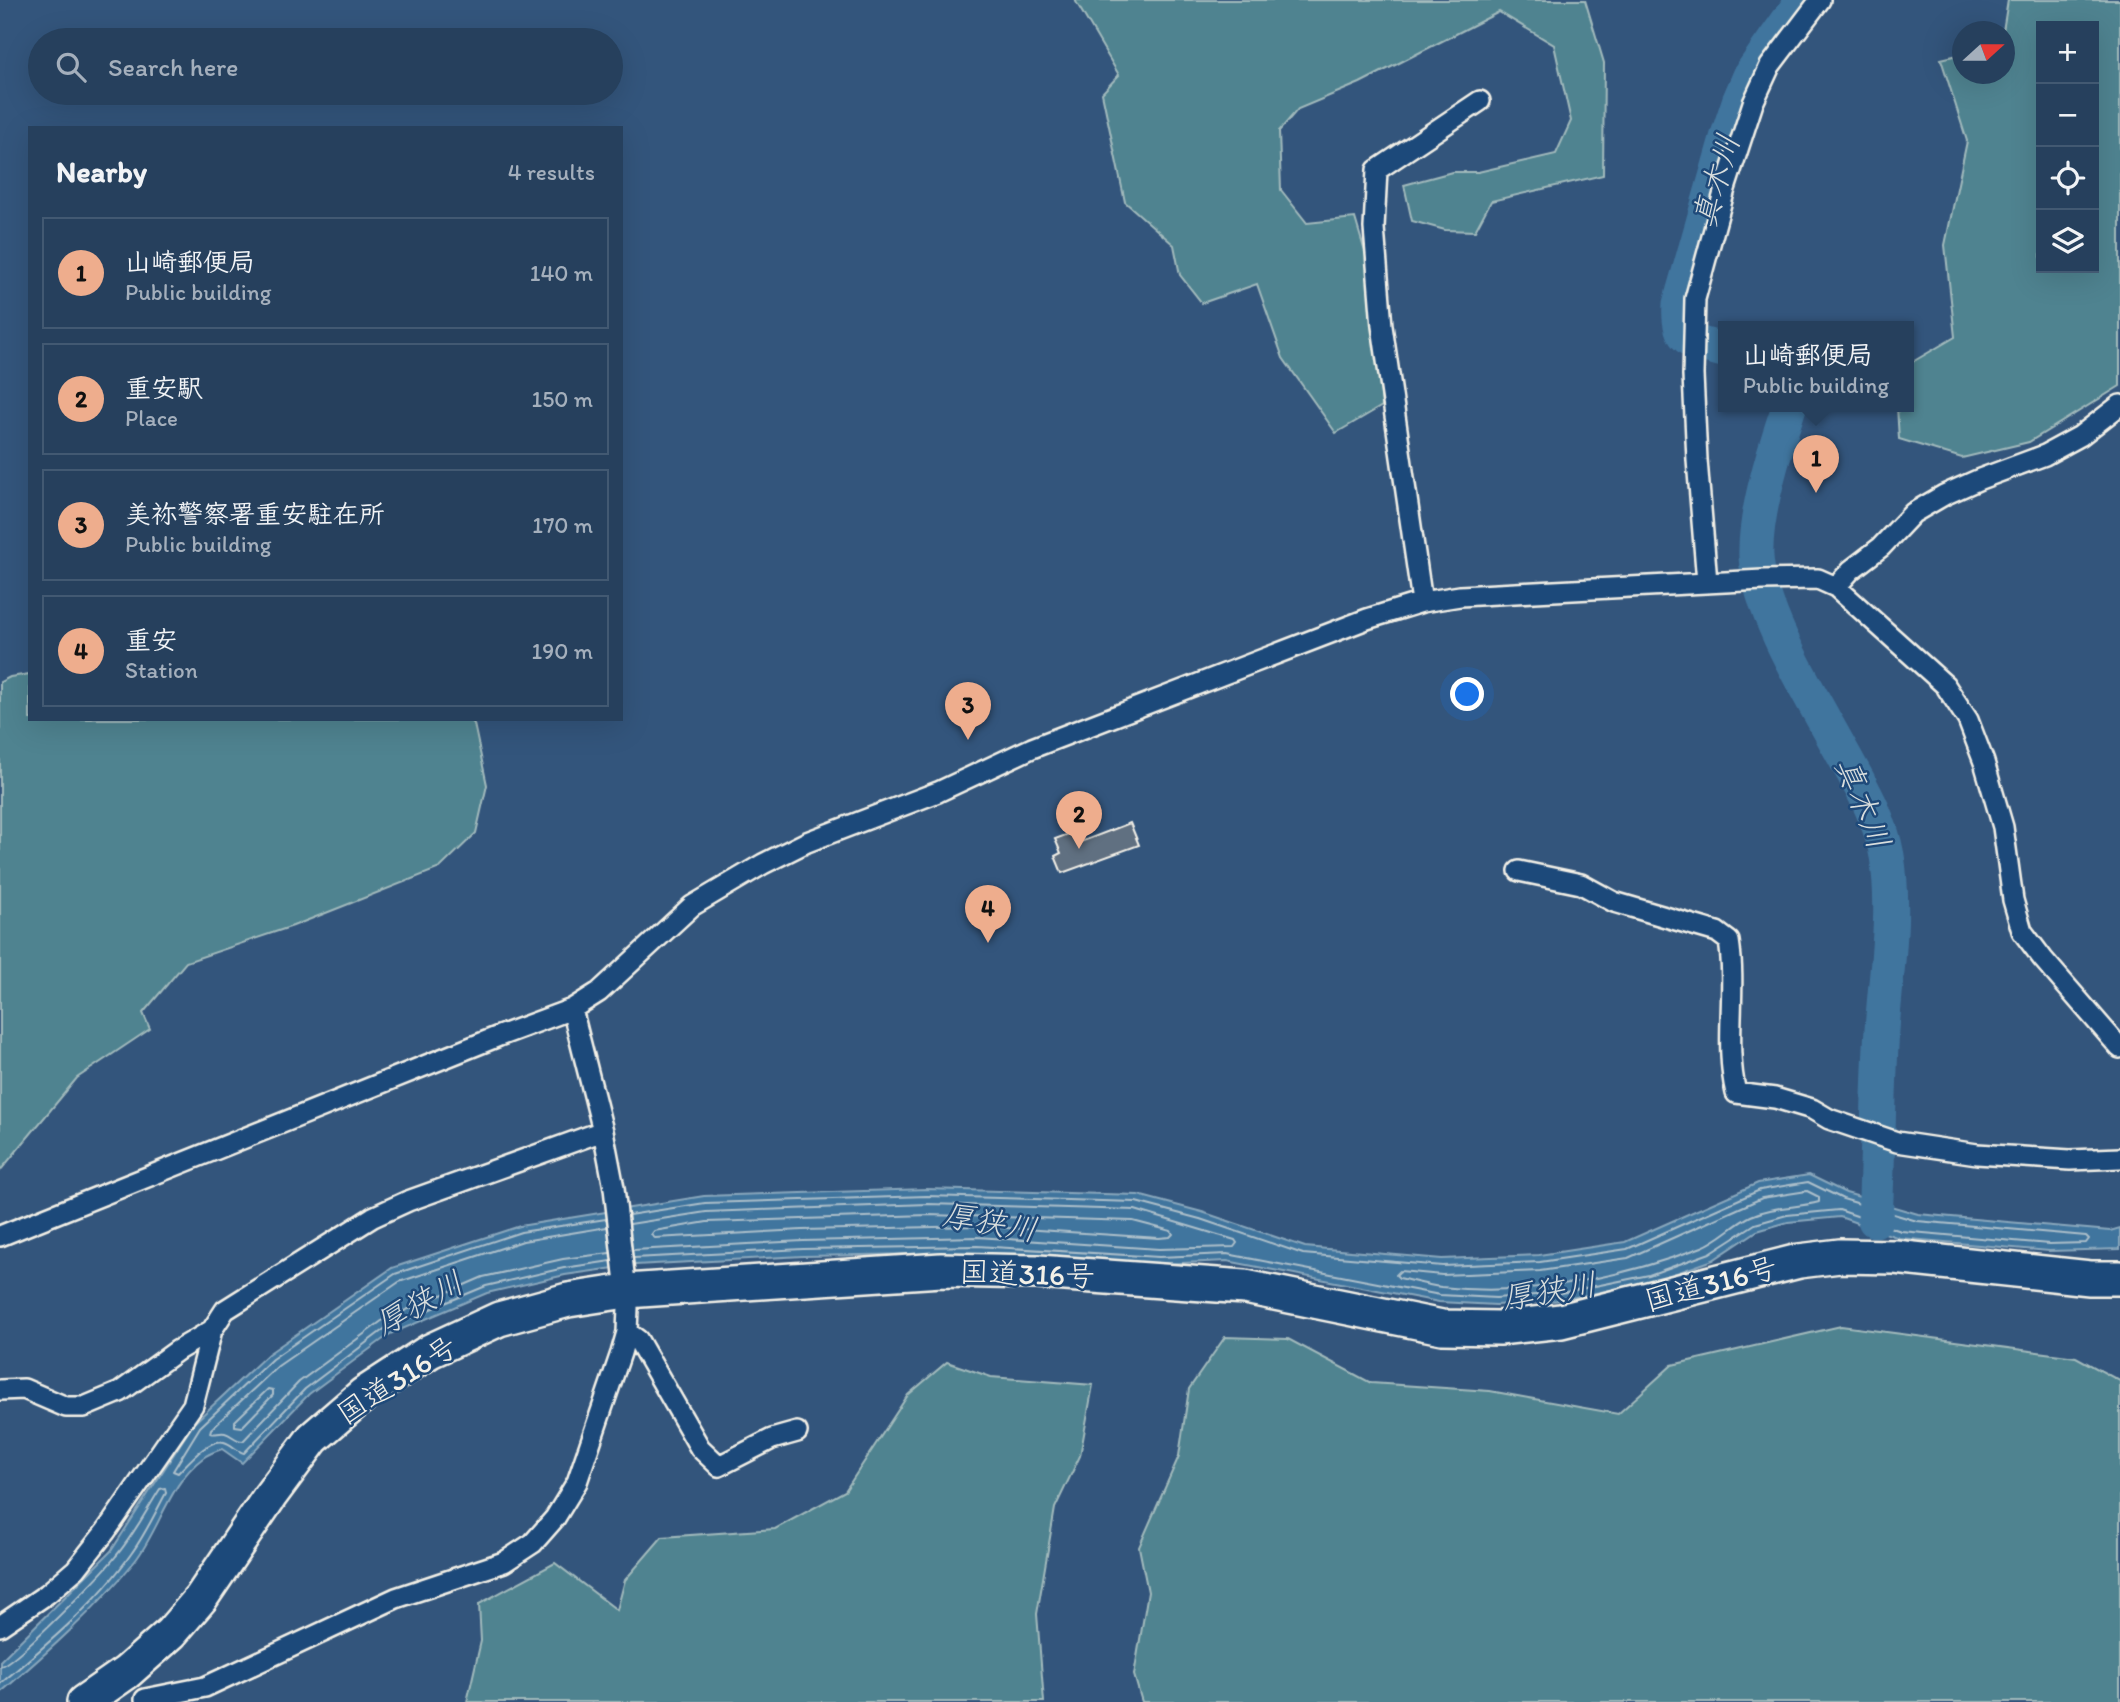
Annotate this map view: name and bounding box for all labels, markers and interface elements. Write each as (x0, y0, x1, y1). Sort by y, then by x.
north arrow (1952, 21, 2015, 84)
map controls (2036, 21, 2099, 273)
button: + (2036, 21, 2099, 84)
search box (28, 28, 623, 105)
icon: search (52, 48, 90, 86)
text: Search here (108, 51, 238, 83)
button: − (2036, 84, 2099, 147)
water label: 真木川 (1685, 130, 1747, 232)
button: locate (2036, 147, 2099, 210)
text: Nearby (56, 153, 147, 190)
text: 4 results (508, 158, 595, 186)
button: layers (2036, 210, 2099, 273)
text: 山崎郵便局 (125, 246, 255, 278)
text: 1 (76, 259, 86, 287)
text: 140 m (530, 259, 593, 287)
text: Public building (125, 278, 271, 306)
popup (1718, 321, 1914, 412)
text: 山崎郵便局 (1743, 339, 1873, 371)
text: Public building (1743, 371, 1889, 399)
text: 重安駅 (125, 372, 203, 404)
text: 2 (75, 385, 87, 413)
text: 150 m (532, 385, 593, 413)
text: Place (125, 404, 178, 432)
pin: 1 (1793, 435, 1839, 493)
text: 美祢警察署重安駐在所 (125, 498, 385, 530)
text: 3 (75, 511, 87, 539)
text: 170 m (532, 511, 593, 539)
text: Public building (125, 530, 271, 558)
text: 重安 (125, 624, 177, 656)
text: 4 (74, 637, 88, 665)
text: 190 m (532, 637, 593, 665)
text: Station (125, 656, 198, 684)
your location (1450, 677, 1484, 711)
pin: 3 (945, 682, 991, 740)
water label: 真木川 (1827, 751, 1899, 855)
pin: 2 (1056, 791, 1102, 849)
pin: 4 (965, 885, 1011, 943)
water label: 厚狭川 (939, 1195, 1041, 1249)
street label: 国道316号 (1640, 1248, 1781, 1319)
street label: 国道316号 (958, 1253, 1096, 1294)
water label: 厚狭川 (368, 1263, 470, 1343)
water label: 厚狭川 (1499, 1265, 1599, 1317)
street label: 国道316号 (330, 1327, 464, 1432)

